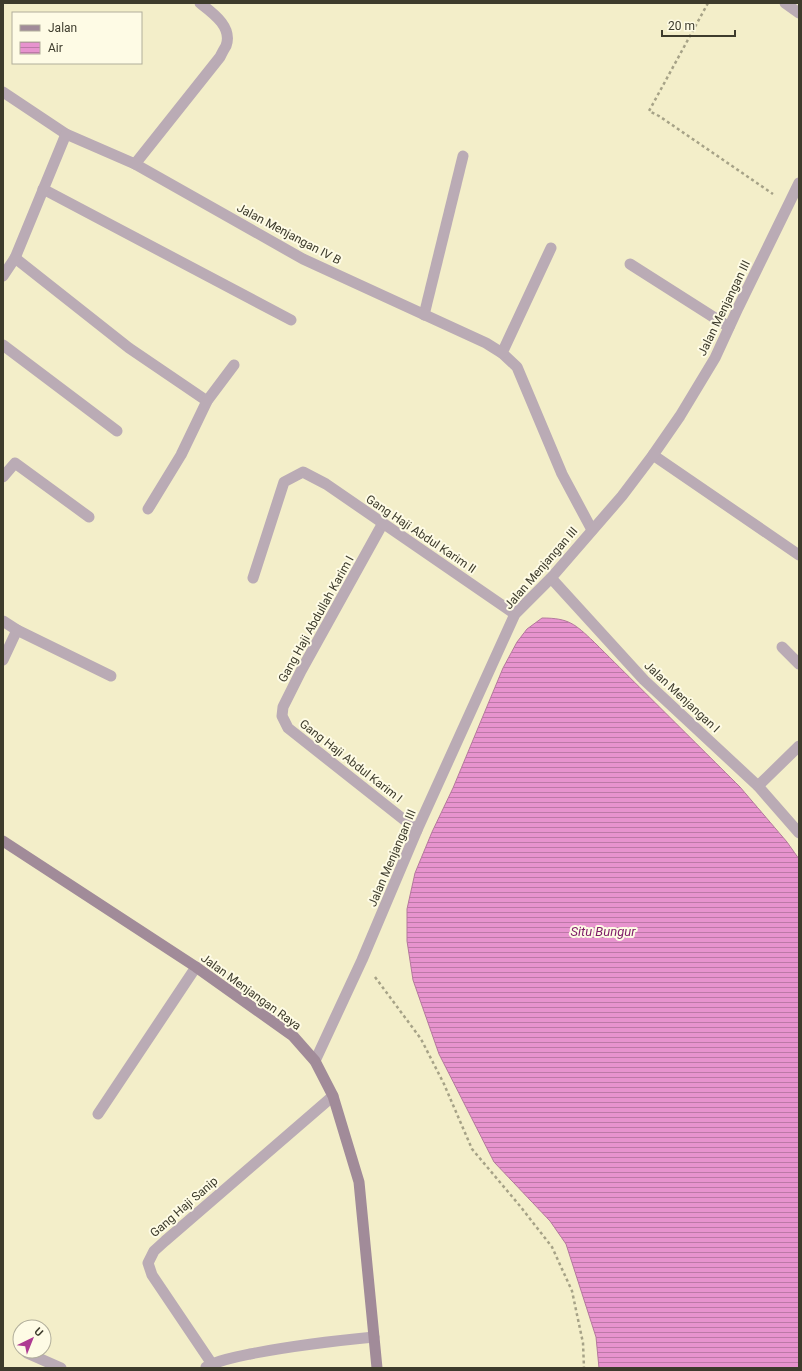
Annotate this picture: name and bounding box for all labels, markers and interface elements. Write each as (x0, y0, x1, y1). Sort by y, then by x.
legend (12, 12, 142, 64)
scale bar (662, 12, 735, 38)
text: 20 m (668, 19, 695, 33)
text: Jalan (48, 21, 77, 35)
text: Air (48, 41, 63, 55)
street label: Jalan Menjangan IV B (235, 201, 343, 267)
street label: Jalan Menjangan III (695, 258, 753, 358)
street label: Gang Haji Abdul Karim II (363, 492, 479, 576)
street label: Jalan Menjangan III (501, 524, 581, 612)
street label: Gang Haji Abdullah Karim I (275, 553, 357, 685)
street label: Jalan Menjangan I (641, 659, 723, 735)
street label: Gang Haji Abdul Karim I (297, 717, 405, 805)
street label: Jalan Menjangan III (365, 807, 419, 909)
water label: Situ Bungur (571, 924, 636, 939)
street label: Jalan Menjangan Raya (198, 951, 304, 1033)
street label: Gang Haji Sanip (147, 1174, 221, 1240)
north arrow (12, 1319, 52, 1359)
text: U (31, 1325, 46, 1339)

